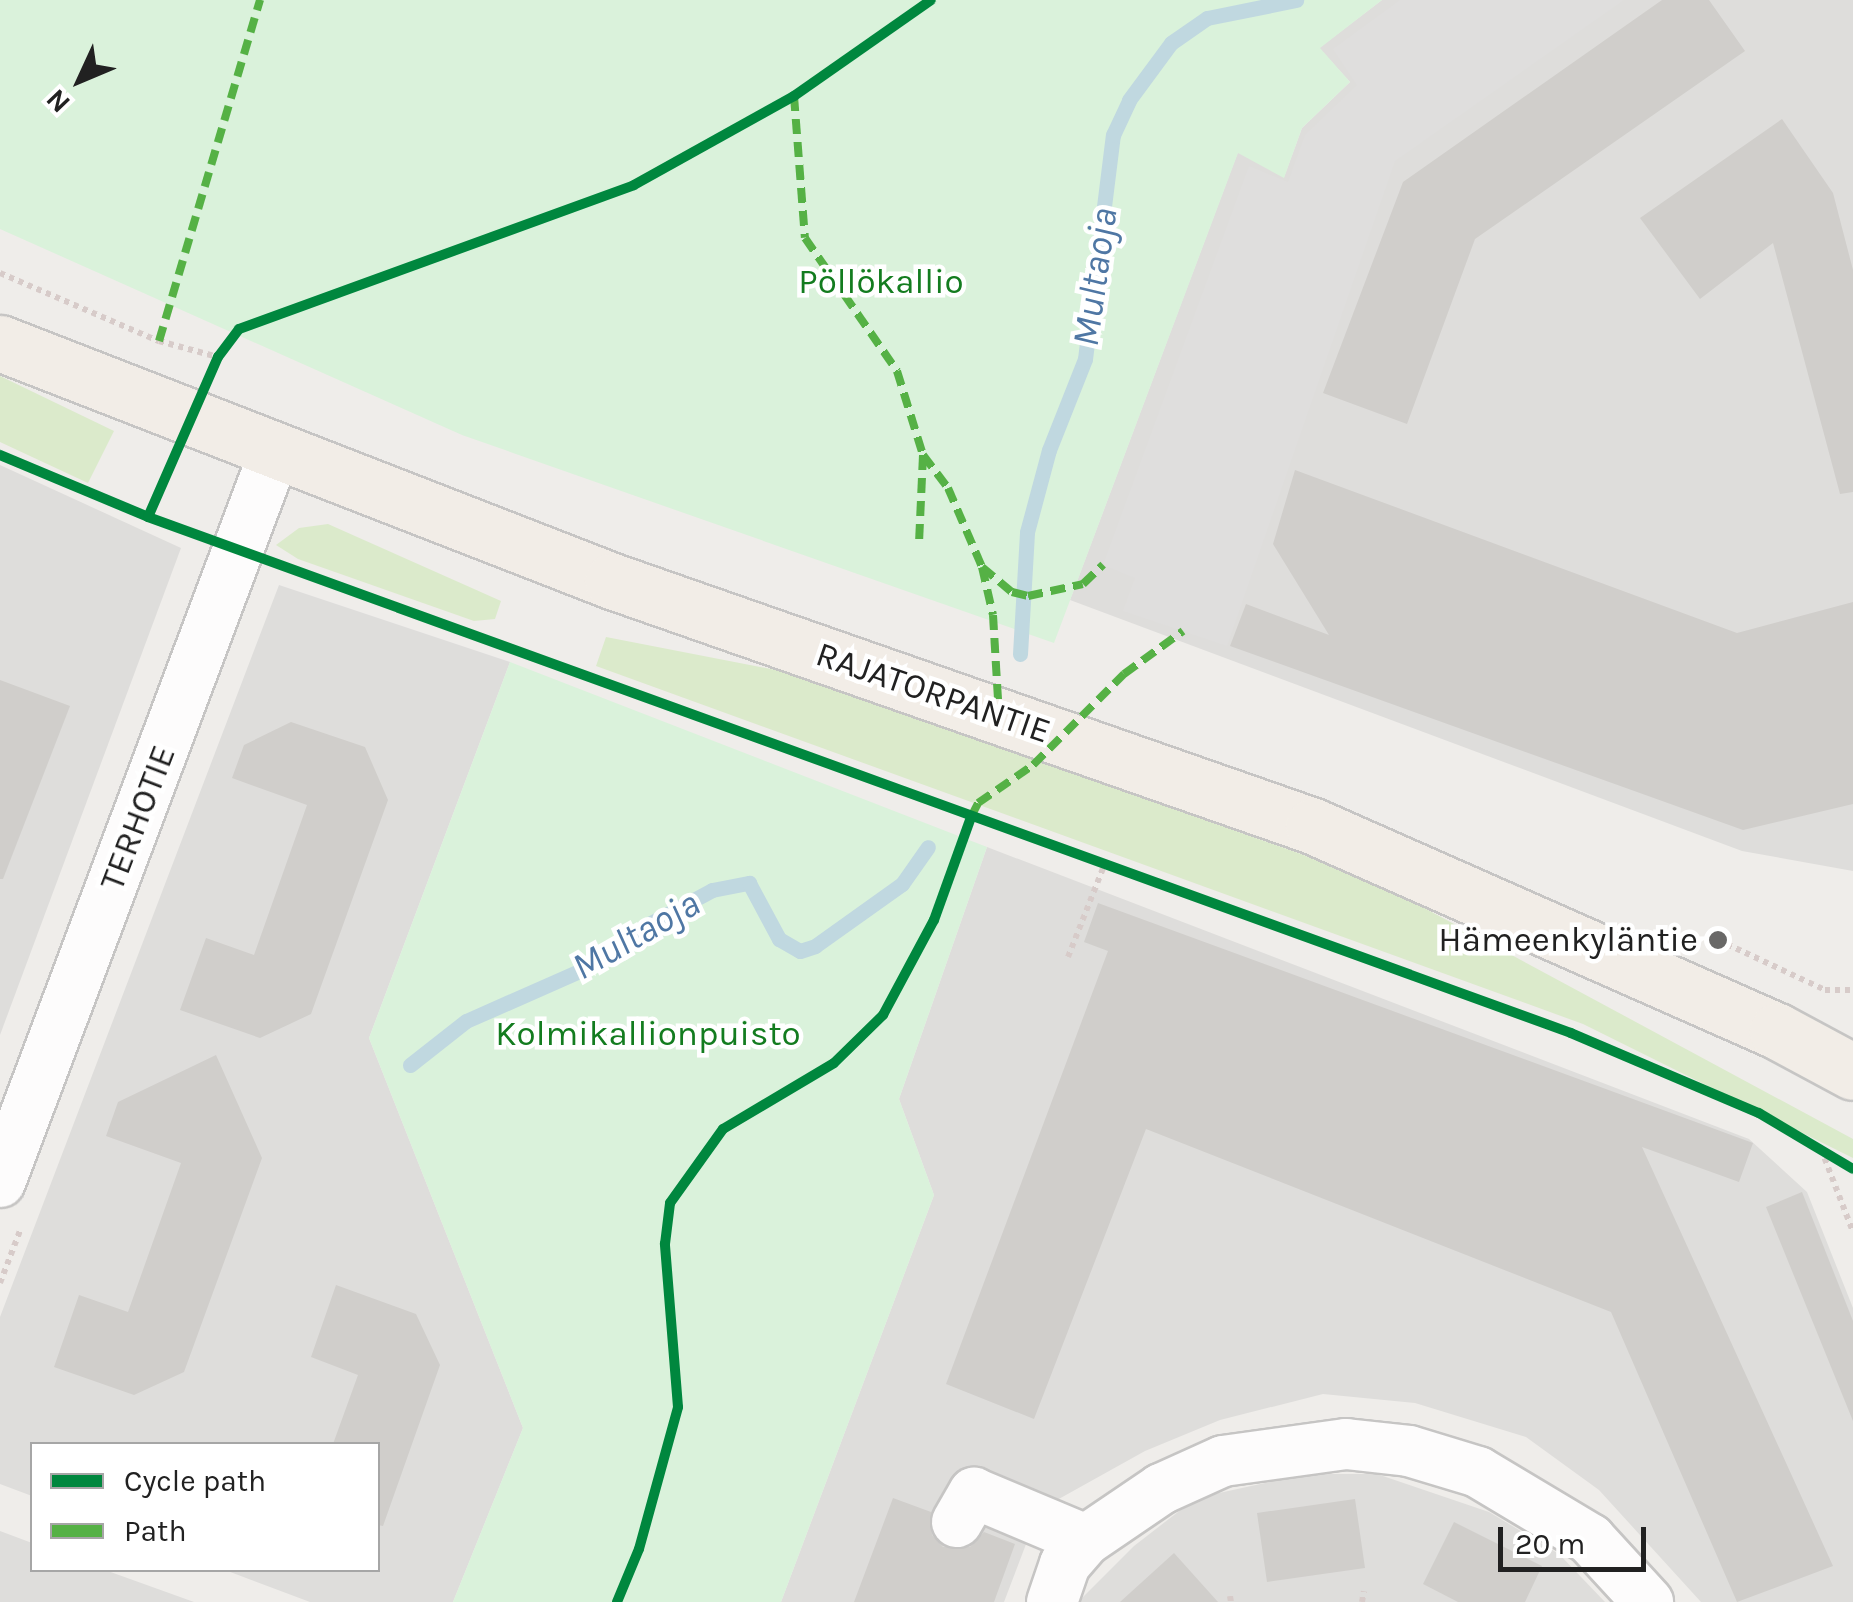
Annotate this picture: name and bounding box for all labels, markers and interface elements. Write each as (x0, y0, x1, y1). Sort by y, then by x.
north arrow (30, 30, 130, 130)
text: N (39, 83, 77, 120)
water label: Multaoja (1063, 205, 1127, 349)
park label: Pöllökallio (798, 261, 964, 303)
street label: RAJATORPANTIE (810, 633, 1056, 753)
street label: TERHOTIE (91, 740, 185, 896)
water label: Multaoja (564, 880, 708, 990)
place label: Hämeenkyläntie (1438, 919, 1698, 961)
marker: Hämeenkyläntie (1707, 929, 1729, 951)
park label: Kolmikallionpuisto (495, 1013, 801, 1055)
legend (30, 1442, 380, 1572)
text: Cycle path (124, 1463, 266, 1499)
scale bar (1503, 1507, 1650, 1569)
text: Path (124, 1513, 187, 1549)
text: 20 m (1515, 1526, 1585, 1562)

